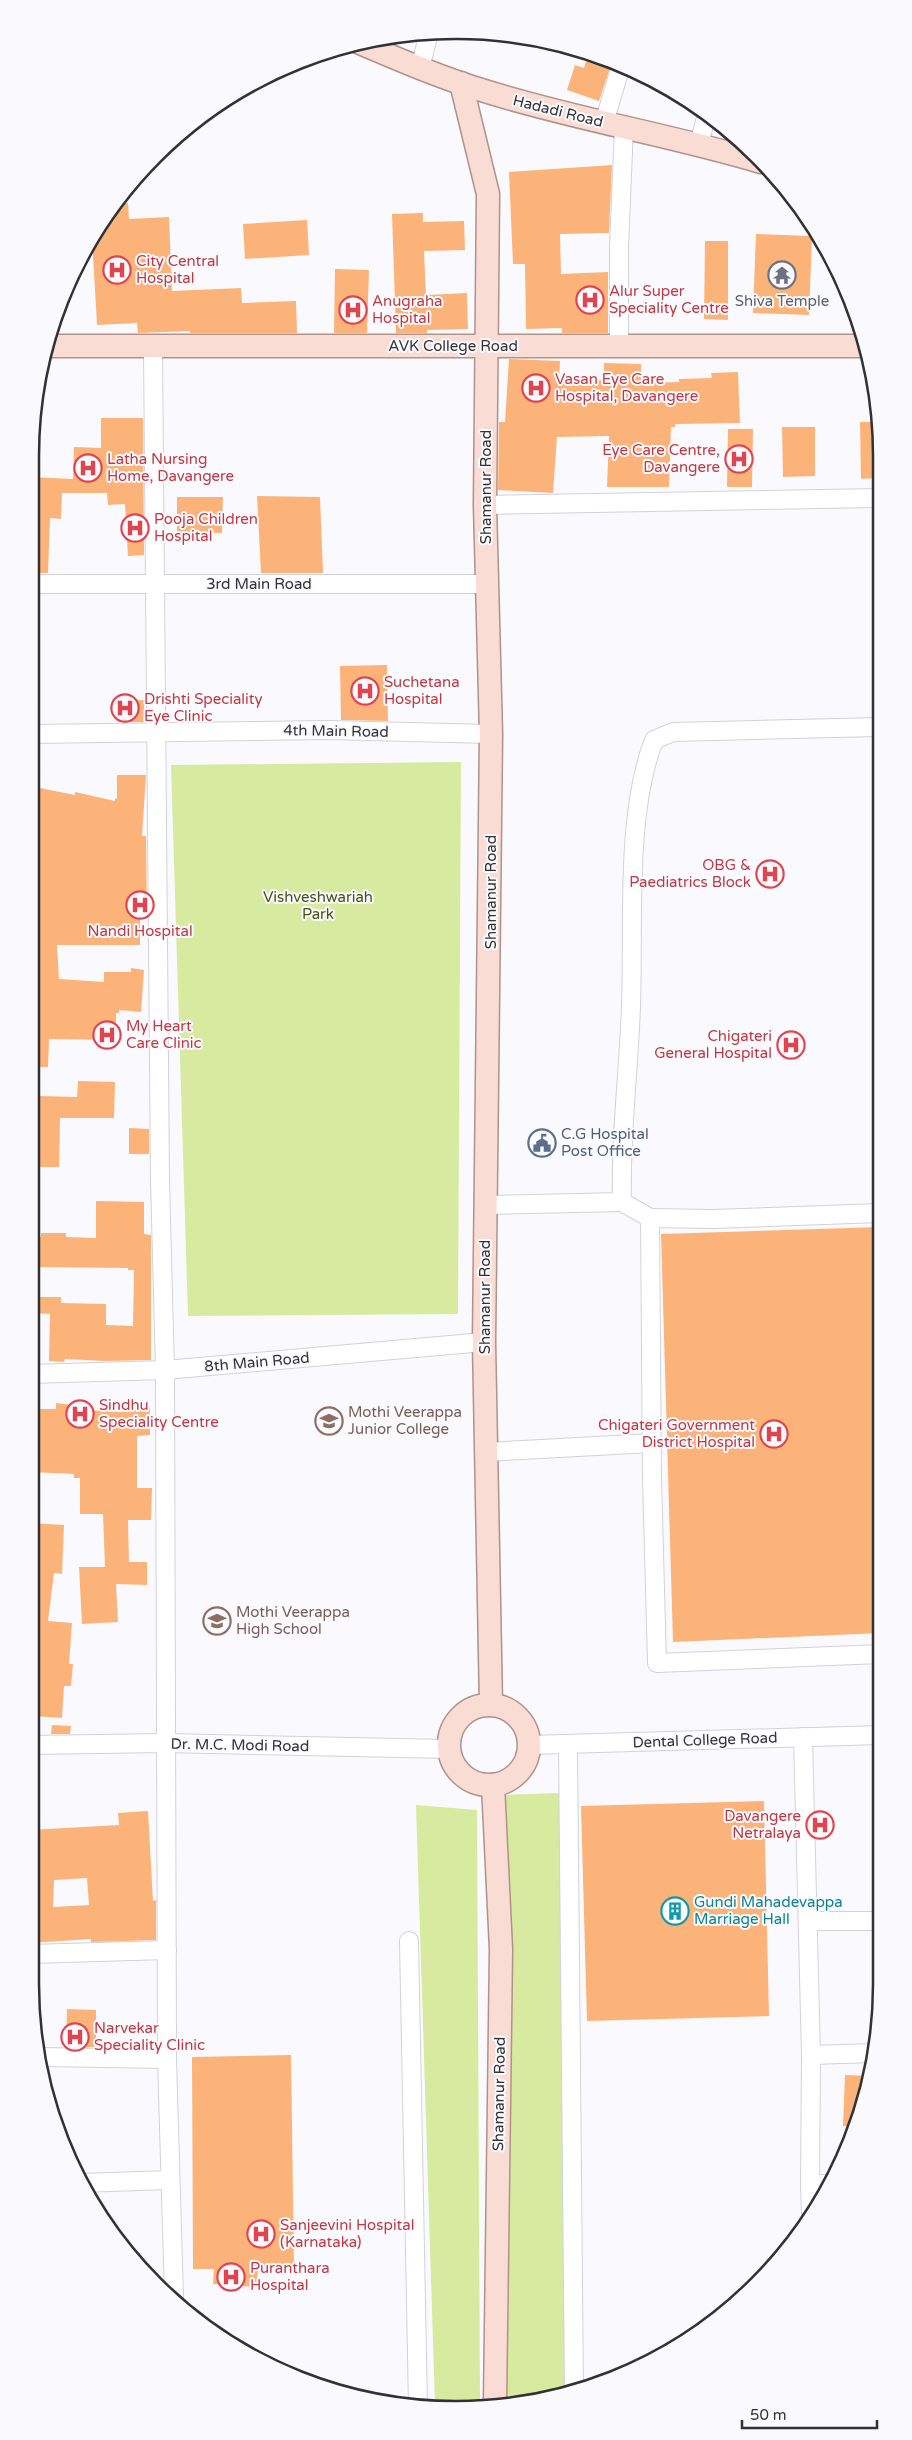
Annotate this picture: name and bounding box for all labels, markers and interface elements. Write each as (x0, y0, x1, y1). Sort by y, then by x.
street label: Hadadi Road (511, 91, 605, 131)
place label: City Central Hospital (136, 252, 219, 287)
hospital icon: City Central Hospital (102, 255, 132, 285)
temple icon: Shiva Temple (767, 260, 797, 290)
place label: Alur Super Speciality Centre (609, 282, 729, 317)
hospital icon: Alur Super Speciality Centre (575, 285, 605, 315)
place label: Anugraha Hospital (372, 292, 443, 327)
place label: Shiva Temple (735, 292, 829, 310)
hospital icon: Anugraha Hospital (338, 295, 368, 325)
street label: AVK College Road (388, 337, 518, 355)
place label: Vasan Eye Care Hospital, Davangere (555, 370, 698, 405)
hospital icon: Vasan Eye Care Hospital, Davangere (521, 373, 551, 403)
street label: Shamanur Road (477, 430, 495, 544)
place label: Eye Care Centre, Davangere (602, 441, 720, 476)
hospital icon: Eye Care Centre, Davangere (724, 444, 754, 474)
place label: Latha Nursing Home, Davangere (107, 450, 234, 485)
hospital icon: Latha Nursing Home, Davangere (73, 453, 103, 483)
place label: Pooja Children Hospital (154, 510, 258, 545)
hospital icon: Pooja Children Hospital (120, 513, 150, 543)
street label: 3rd Main Road (206, 575, 312, 593)
place label: Suchetana Hospital (384, 673, 460, 708)
hospital icon: Suchetana Hospital (350, 676, 380, 706)
place label: Drishti Speciality Eye Clinic (144, 690, 263, 725)
hospital icon: Drishti Speciality Eye Clinic (110, 693, 140, 723)
street label: 4th Main Road (283, 721, 389, 741)
street label: Shamanur Road (482, 835, 500, 949)
place label: OBG & Paediatrics Block (629, 856, 751, 891)
hospital icon: OBG & Paediatrics Block (755, 859, 785, 889)
park label: Vishveshwariah Park (263, 888, 373, 923)
hospital icon: Nandi Hospital (125, 890, 155, 920)
place label: Nandi Hospital (87, 922, 193, 940)
place label: My Heart Care Clinic (126, 1017, 202, 1052)
hospital icon: My Heart Care Clinic (92, 1020, 122, 1050)
place label: Chigateri General Hospital (654, 1027, 772, 1062)
hospital icon: Chigateri General Hospital (776, 1030, 806, 1060)
place label: C.G Hospital Post Office (561, 1125, 649, 1160)
public building icon: C.G Hospital Post Office (527, 1128, 557, 1158)
street label: Shamanur Road (476, 1240, 494, 1354)
street label: 8th Main Road (204, 1348, 310, 1376)
place label: Sindhu Speciality Centre (99, 1396, 219, 1431)
hospital icon: Sindhu Speciality Centre (65, 1399, 95, 1429)
place label: Mothi Veerappa Junior College (348, 1403, 462, 1438)
school or university icon: Mothi Veerappa Junior College (314, 1406, 344, 1436)
place label: Chigateri Government District Hospital (598, 1416, 755, 1451)
hospital icon: Chigateri Government District Hospital (759, 1419, 789, 1449)
place label: Mothi Veerappa High School (236, 1603, 350, 1638)
school or university icon: Mothi Veerappa High School (202, 1606, 232, 1636)
street label: Dental College Road (632, 1728, 778, 1752)
street label: Dr. M.C. Modi Road (171, 1735, 309, 1755)
place label: Davangere Netralaya (724, 1807, 801, 1842)
hospital icon: Davangere Netralaya (805, 1810, 835, 1840)
place label: Gundi Mahadevappa Marriage Hall (694, 1893, 843, 1928)
building icon: Gundi Mahadevappa Marriage Hall (660, 1896, 690, 1926)
place label: Narvekar Speciality Clinic (94, 2019, 205, 2054)
hospital icon: Narvekar Speciality Clinic (60, 2022, 90, 2052)
street label: Shamanur Road (489, 2037, 509, 2151)
place label: Sanjeevini Hospital (Karnataka) (280, 2216, 415, 2251)
hospital icon: Sanjeevini Hospital (Karnataka) (246, 2219, 276, 2249)
place label: Puranthara Hospital (250, 2259, 330, 2294)
hospital icon: Puranthara Hospital (216, 2262, 246, 2292)
scale bar (742, 2398, 877, 2430)
text: 50 m (750, 2406, 787, 2424)

